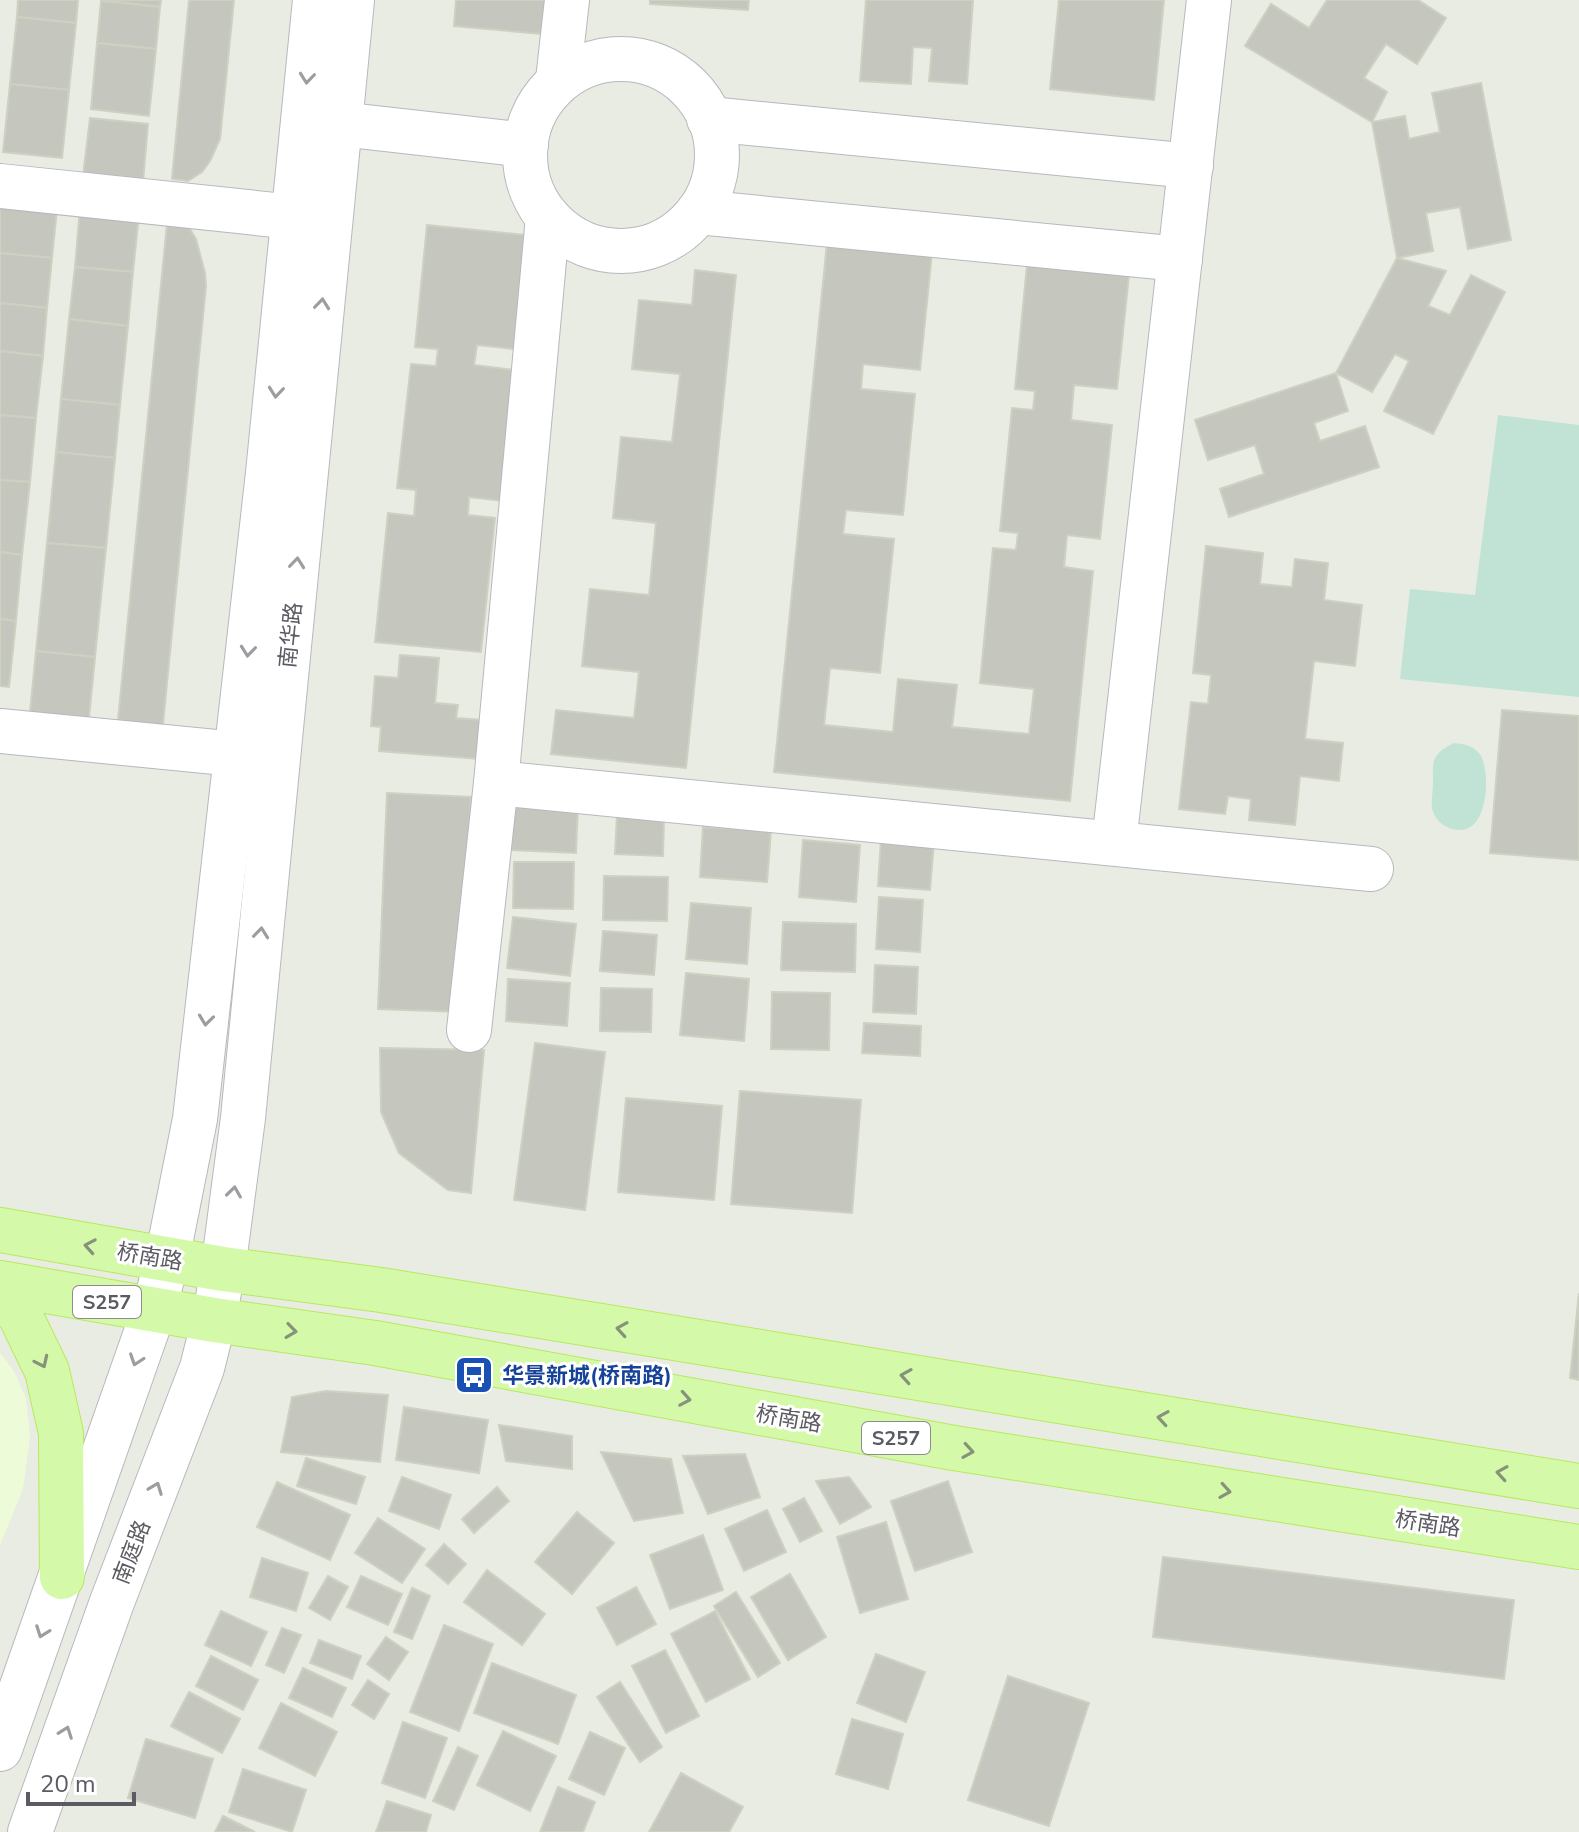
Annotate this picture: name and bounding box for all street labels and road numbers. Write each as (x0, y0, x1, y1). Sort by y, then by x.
street label: 南华路 (273, 601, 309, 669)
street label: 桥南路 (115, 1236, 185, 1277)
road number: S257 (73, 1286, 141, 1318)
street label: 桥南路 (754, 1398, 824, 1439)
road number: S257 (862, 1422, 930, 1454)
street label: 桥南路 (1393, 1504, 1463, 1544)
street label: 南庭路 (106, 1516, 158, 1589)

